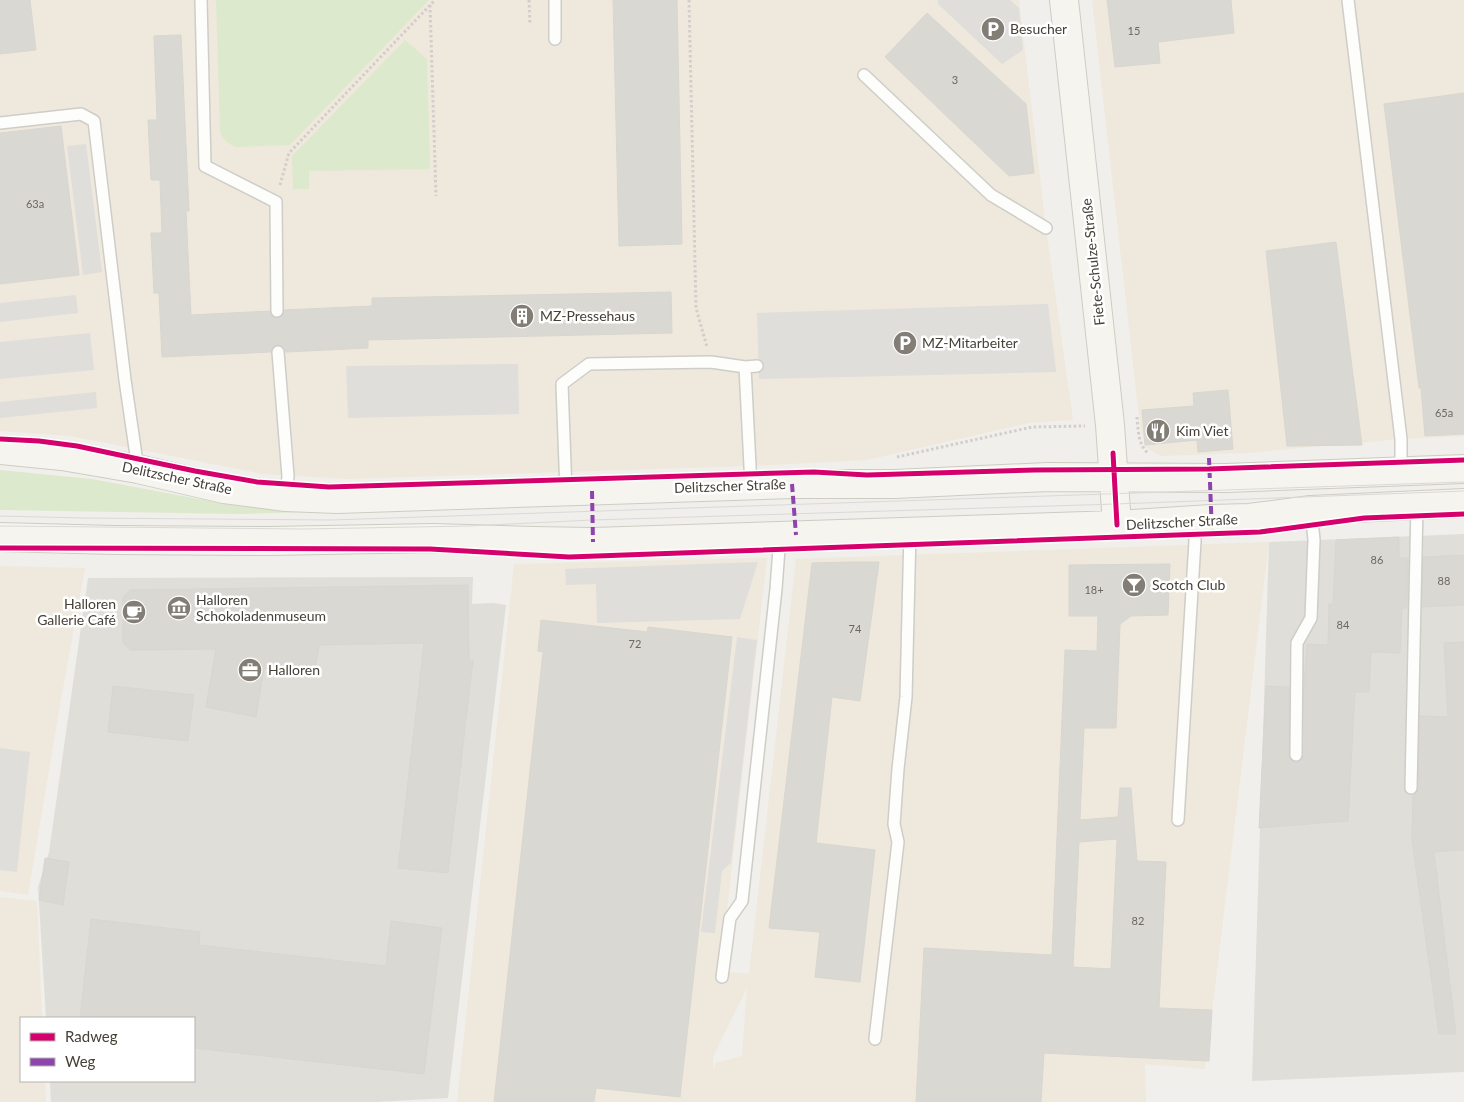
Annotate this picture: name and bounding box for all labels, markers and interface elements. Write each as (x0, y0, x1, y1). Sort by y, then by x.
parking icon: Besucher (980, 16, 1006, 42)
place label: Besucher (1010, 20, 1067, 37)
house number: 15 (1128, 24, 1140, 37)
house number: 3 (952, 73, 958, 86)
house number: 63a (26, 197, 44, 210)
street label: Fiete-Schulze-Straße (1077, 198, 1108, 327)
building icon: MZ-Pressehaus (509, 303, 535, 329)
place label: MZ-Pressehaus (540, 307, 635, 324)
parking icon: MZ-Mitarbeiter (892, 330, 918, 356)
place label: MZ-Mitarbeiter (922, 334, 1018, 351)
house number: 65a (1435, 406, 1453, 419)
restaurant icon: Kim Viet (1145, 418, 1171, 444)
place label: Kim Viet (1176, 422, 1228, 439)
street label: Delitzscher Straße (121, 458, 234, 497)
street label: Delitzscher Straße (674, 475, 786, 496)
street label: Delitzscher Straße (1126, 510, 1238, 533)
house number: 86 (1371, 553, 1383, 566)
bar icon: Scotch Club (1121, 572, 1147, 598)
house number: 88 (1438, 574, 1450, 587)
place label: Scotch Club (1152, 576, 1225, 593)
house number: 18+ (1084, 583, 1104, 596)
place label: Halloren Schokoladenmuseum (196, 591, 326, 624)
place label: Halloren Gallerie Café (37, 595, 116, 628)
museum icon: Halloren Schokoladenmuseum (166, 595, 192, 621)
cafe icon: Halloren Gallerie Café (121, 599, 147, 625)
house number: 84 (1337, 618, 1350, 631)
house number: 74 (849, 622, 862, 635)
house number: 72 (629, 637, 641, 650)
office icon: Halloren (237, 657, 263, 683)
place label: Halloren (268, 661, 320, 678)
house number: 82 (1132, 914, 1144, 927)
legend (20, 1017, 195, 1082)
text: Radweg (65, 1027, 118, 1045)
text: Weg (65, 1052, 96, 1070)

